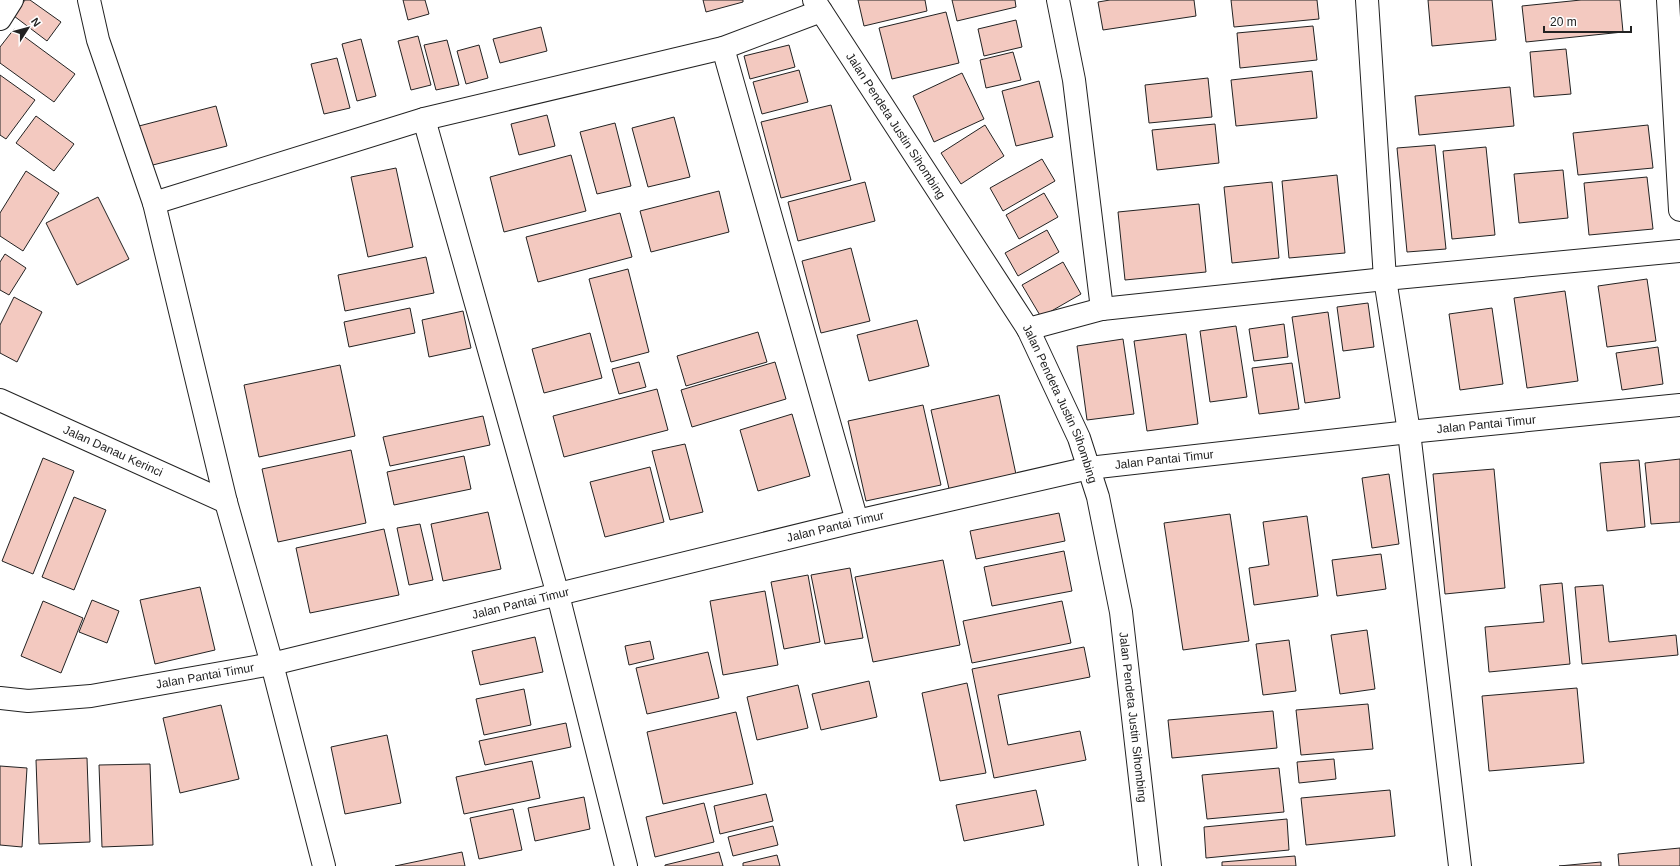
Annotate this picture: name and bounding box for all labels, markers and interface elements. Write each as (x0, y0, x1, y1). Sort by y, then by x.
north arrow (8, 8, 48, 48)
scale bar (1544, 8, 1631, 34)
text: N (29, 15, 43, 29)
text: 20 m (1550, 15, 1577, 29)
street label: Jalan Pendeta Justin Sihombing (843, 50, 948, 202)
street label: Jalan Pendeta Justin Sihombing (1020, 322, 1100, 485)
street label: Jalan Pantai Timur (1436, 412, 1536, 436)
street label: Jalan Danau Kerinci (61, 423, 165, 480)
street label: Jalan Pantai Timur (1114, 447, 1214, 472)
street label: Jalan Pantai Timur (785, 508, 885, 545)
street label: Jalan Pantai Timur (471, 585, 571, 622)
street label: Jalan Pendeta Justin Sihombing (1116, 631, 1150, 803)
street label: Jalan Pantai Timur (155, 660, 255, 691)

